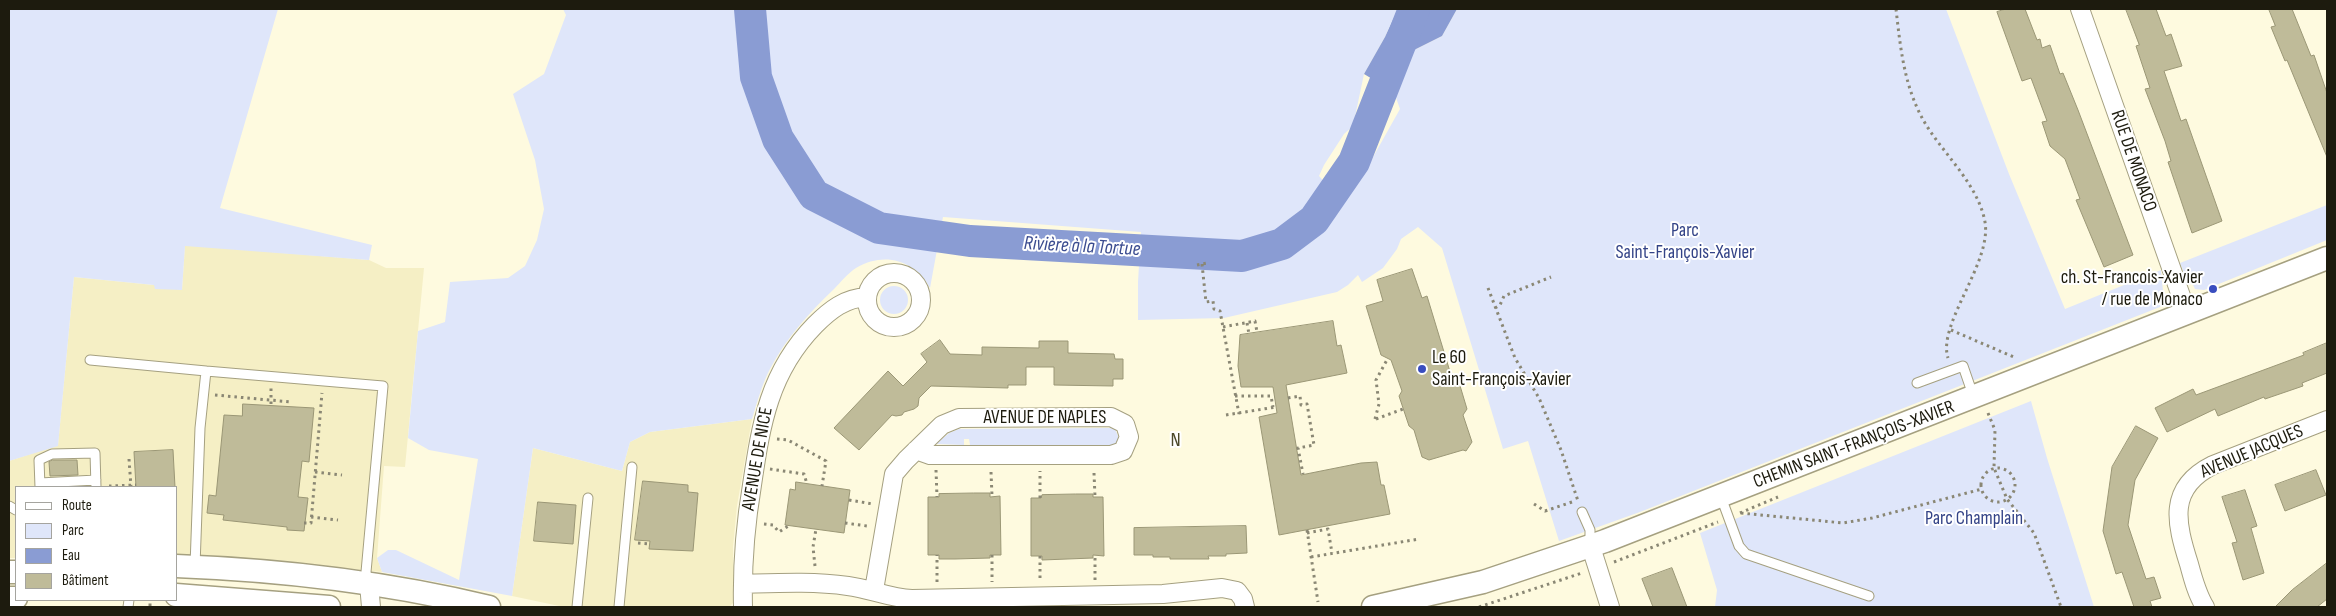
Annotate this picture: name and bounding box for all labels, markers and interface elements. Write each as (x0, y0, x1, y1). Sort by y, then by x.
street label: RUE DE MONACO (2105, 107, 2161, 215)
park label: Parc Saint-François-Xavier (1615, 220, 1755, 264)
water label: Rivière à la Tortue (1023, 232, 1141, 262)
place label: ch. St-Francois-Xavier / rue de Monaco (2061, 267, 2203, 311)
marker: ch. St-Francois-Xavier / rue de Monaco (2207, 283, 2219, 295)
place label: Le 60 Saint-François-Xavier (1432, 347, 1571, 391)
marker: Le 60 Saint-François-Xavier (1416, 363, 1428, 375)
street label: CHEMIN SAINT-FRANÇOIS-XAVIER (1750, 396, 1958, 494)
street label: AVENUE DE NICE (738, 405, 778, 513)
street label: AVENUE DE NAPLES (984, 407, 1106, 429)
street label: AVENUE JACQUES (2197, 420, 2307, 484)
district label: N (1170, 429, 1182, 453)
legend (15, 486, 178, 601)
text: Route (62, 496, 92, 515)
park label: Parc Champlain (1925, 508, 2023, 530)
text: Parc (62, 521, 84, 540)
text: Eau (62, 546, 80, 565)
text: Bâtiment (62, 571, 109, 590)

